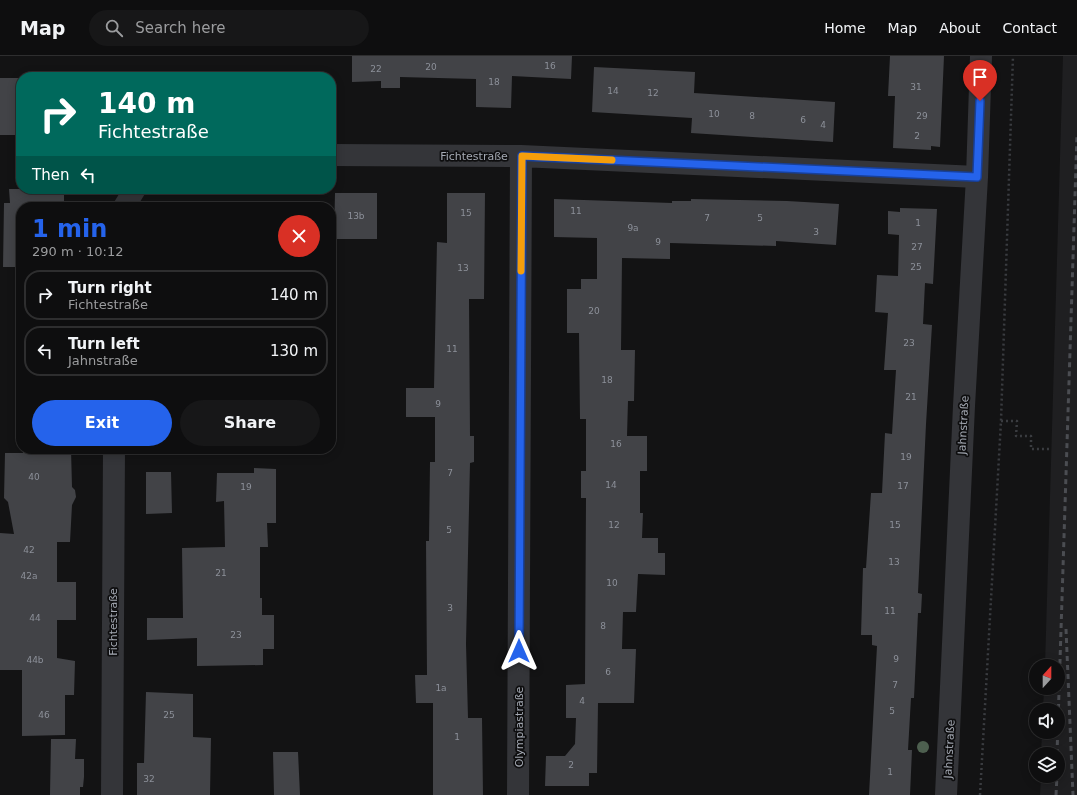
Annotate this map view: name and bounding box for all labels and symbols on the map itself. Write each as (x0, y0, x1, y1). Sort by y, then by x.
pin (963, 60, 997, 101)
house number: 16 (544, 61, 556, 71)
house number: 20 (425, 62, 437, 72)
house number: 22 (370, 64, 382, 74)
house number: 18 (488, 77, 500, 87)
house number: 31 (910, 82, 922, 92)
house number: 14 (607, 86, 619, 96)
house number: 12 (647, 88, 659, 98)
house number: 10 (708, 109, 720, 119)
house number: 8 (749, 111, 755, 121)
house number: 29 (916, 111, 928, 121)
house number: 6 (800, 115, 806, 125)
house number: 4 (820, 120, 826, 130)
house number: 2 (914, 131, 920, 141)
street label: Fichtestraße (440, 150, 508, 163)
house number: 11 (570, 206, 582, 216)
house number: 15 (460, 208, 472, 218)
house number: 13b (347, 211, 365, 221)
house number: 7 (704, 213, 710, 223)
house number: 5 (757, 213, 763, 223)
house number: 1 (915, 218, 921, 228)
house number: 9a (627, 223, 639, 233)
house number: 3 (813, 227, 819, 237)
house number: 9 (655, 237, 661, 247)
house number: 27 (911, 242, 923, 252)
house number: 25 (910, 262, 922, 272)
house number: 13 (457, 263, 469, 273)
house number: 20 (588, 306, 600, 316)
house number: 23 (903, 338, 915, 348)
house number: 11 (446, 344, 458, 354)
house number: 18 (601, 375, 613, 385)
house number: 21 (905, 392, 917, 402)
street label: Jahnstraße (955, 395, 972, 456)
house number: 9 (435, 399, 441, 409)
house number: 16 (610, 439, 622, 449)
house number: 19 (900, 452, 912, 462)
house number: 7 (447, 468, 453, 478)
house number: 40 (28, 472, 40, 482)
house number: 14 (605, 480, 617, 490)
house number: 17 (897, 481, 909, 491)
house number: 19 (240, 482, 252, 492)
house number: 12 (608, 520, 620, 530)
house number: 15 (889, 520, 901, 530)
house number: 5 (446, 525, 452, 535)
house number: 42 (23, 545, 35, 555)
house number: 13 (888, 557, 900, 567)
house number: 21 (215, 568, 227, 578)
house number: 42a (21, 571, 37, 581)
house number: 10 (606, 578, 618, 588)
street label: Fichtestraße (107, 588, 120, 656)
house number: 3 (447, 603, 453, 613)
house number: 11 (884, 606, 896, 616)
house number: 44 (29, 613, 41, 623)
house number: 8 (600, 621, 606, 631)
house number: 23 (230, 630, 242, 640)
position arrow (498, 630, 540, 672)
house number: 9 (893, 654, 899, 664)
house number: 44b (26, 655, 44, 665)
north arrow (1029, 659, 1065, 695)
house number: 6 (605, 667, 611, 677)
house number: 7 (892, 680, 898, 690)
house number: 1a (435, 683, 447, 693)
street label: Olympiastraße (513, 686, 526, 767)
house number: 4 (579, 696, 585, 706)
house number: 5 (889, 706, 895, 716)
house number: 46 (38, 710, 50, 720)
house number: 25 (163, 710, 175, 720)
street label: Jahnstraße (941, 719, 958, 780)
house number: 1 (454, 732, 460, 742)
house number: 2 (568, 760, 574, 770)
house number: 1 (887, 767, 893, 777)
house number: 32 (143, 774, 155, 784)

